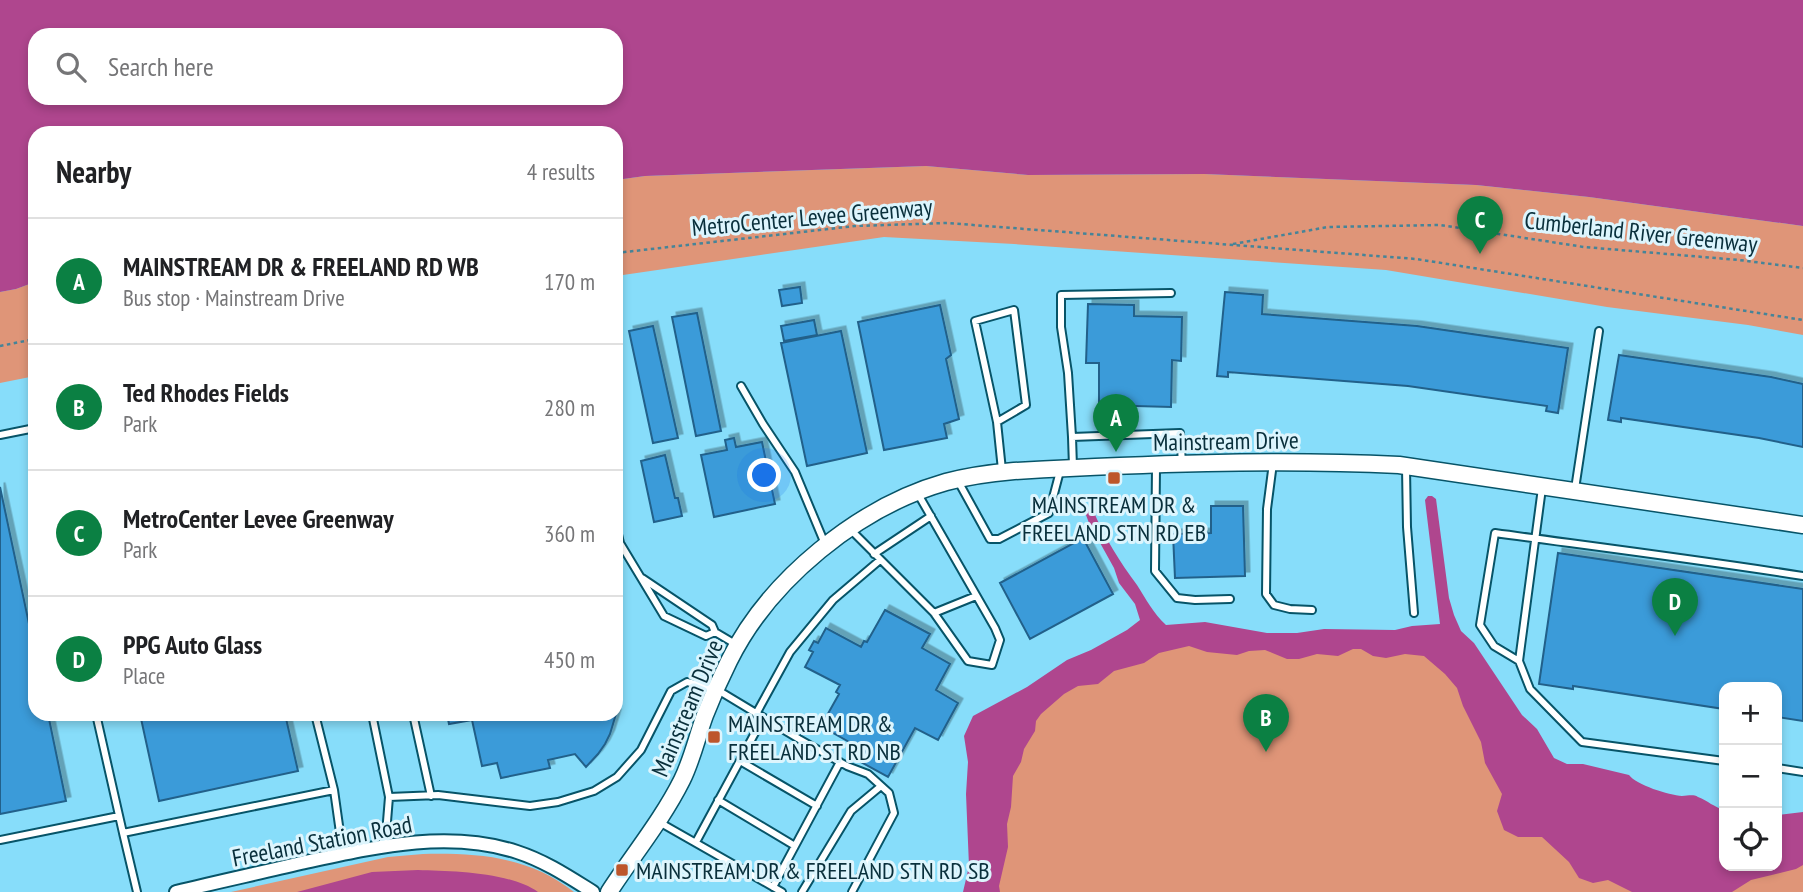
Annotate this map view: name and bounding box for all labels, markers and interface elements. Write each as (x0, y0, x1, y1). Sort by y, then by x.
search box (28, 28, 623, 105)
icon: search (52, 48, 90, 86)
text: Search here (108, 50, 214, 83)
text: Nearby (56, 152, 131, 191)
text: 4 results (527, 157, 595, 186)
street label: MetroCenter Levee Greenway (690, 191, 934, 243)
pin: C (1457, 196, 1503, 254)
street label: Cumberland River Greenway (1523, 204, 1759, 260)
text: MAINSTREAM DR & FREELAND RD WB (123, 250, 479, 283)
text: A (73, 267, 85, 296)
text: 170 m (544, 267, 595, 296)
text: Bus stop · Mainstream Drive (123, 283, 345, 312)
text: Ted Rhodes Fields (123, 376, 289, 409)
text: B (73, 393, 85, 422)
text: 280 m (544, 393, 595, 422)
pin: A (1093, 394, 1139, 452)
text: Park (123, 409, 157, 438)
street label: Mainstream Drive (1153, 424, 1299, 458)
your location (747, 458, 781, 492)
marker: MAINSTREAM DR & FREELAND STN RD EB (1106, 470, 1122, 486)
place label: MAINSTREAM DR & FREELAND STN RD EB (1022, 489, 1206, 548)
text: MetroCenter Levee Greenway (123, 502, 394, 535)
text: C (74, 519, 84, 548)
text: 360 m (544, 519, 595, 548)
text: Park (123, 535, 157, 564)
pin: D (1652, 578, 1698, 636)
text: PPG Auto Glass (123, 628, 262, 661)
street label: Mainstream Drive (644, 635, 730, 781)
text: D (73, 645, 85, 674)
text: 450 m (544, 645, 595, 674)
text: Place (123, 661, 165, 690)
map controls (1719, 682, 1782, 871)
button: + (1719, 682, 1782, 745)
pin: B (1243, 694, 1289, 752)
place label: MAINSTREAM DR & FREELAND ST RD NB (728, 708, 901, 767)
marker: MAINSTREAM DR & FREELAND ST RD NB (706, 729, 722, 745)
button: − (1719, 745, 1782, 808)
street label: Freeland Station Road (229, 808, 415, 874)
button: locate (1719, 808, 1782, 871)
place label: MAINSTREAM DR & FREELAND STN RD SB (636, 855, 990, 886)
marker: MAINSTREAM DR & FREELAND STN RD SB (614, 862, 630, 878)

